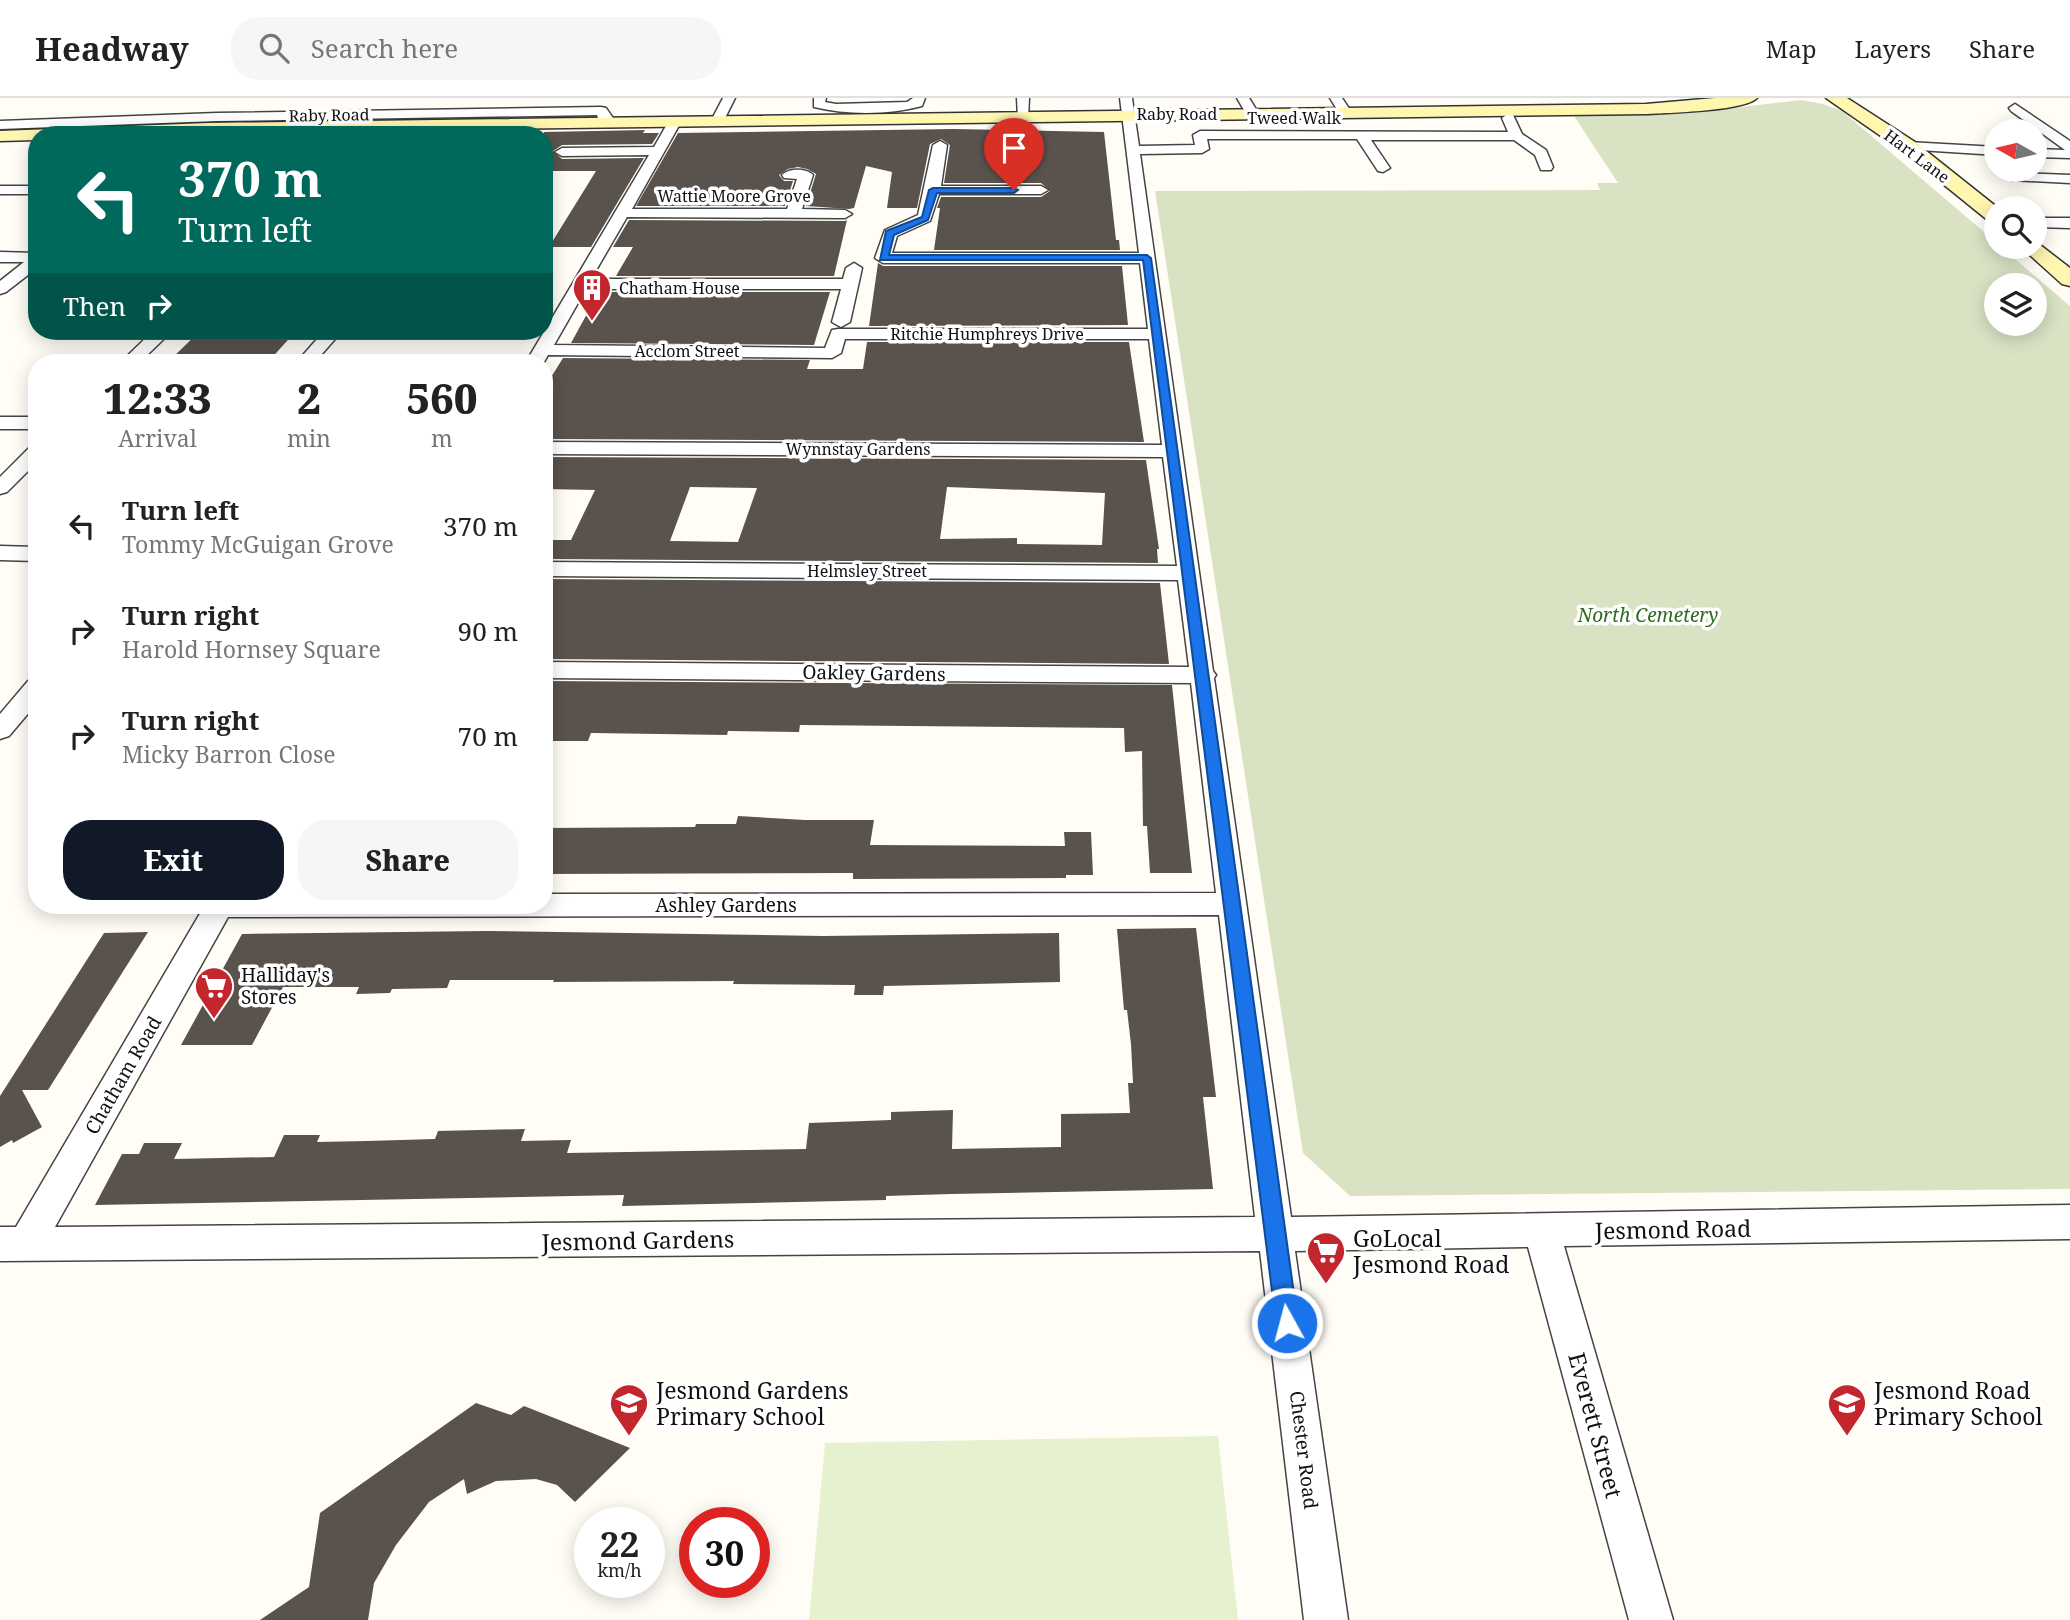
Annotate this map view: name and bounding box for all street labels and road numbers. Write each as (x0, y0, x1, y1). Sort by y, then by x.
street label: Raby Road (288, 103, 370, 127)
street label: Raby Road (1137, 103, 1218, 125)
street label: Tweed Walk (1247, 107, 1341, 129)
street label: Hart Lane (1880, 124, 1954, 188)
street label: Wattie Moore Grove (657, 185, 811, 207)
street label: Ritchie Humphreys Drive (890, 323, 1084, 345)
street label: Acclom Street (635, 340, 740, 362)
street label: Wynnstay Gardens (785, 438, 931, 460)
street label: Helmsley Street (807, 560, 927, 582)
street label: Oakley Gardens (802, 659, 946, 687)
street label: Ashley Gardens (655, 892, 797, 918)
street label: Chatham Road (79, 1011, 168, 1139)
street label: Jesmond Road (1594, 1212, 1751, 1246)
street label: Jesmond Gardens (540, 1222, 735, 1258)
street label: Everett Street (1561, 1349, 1631, 1501)
street label: Chester Road (1284, 1389, 1324, 1511)

